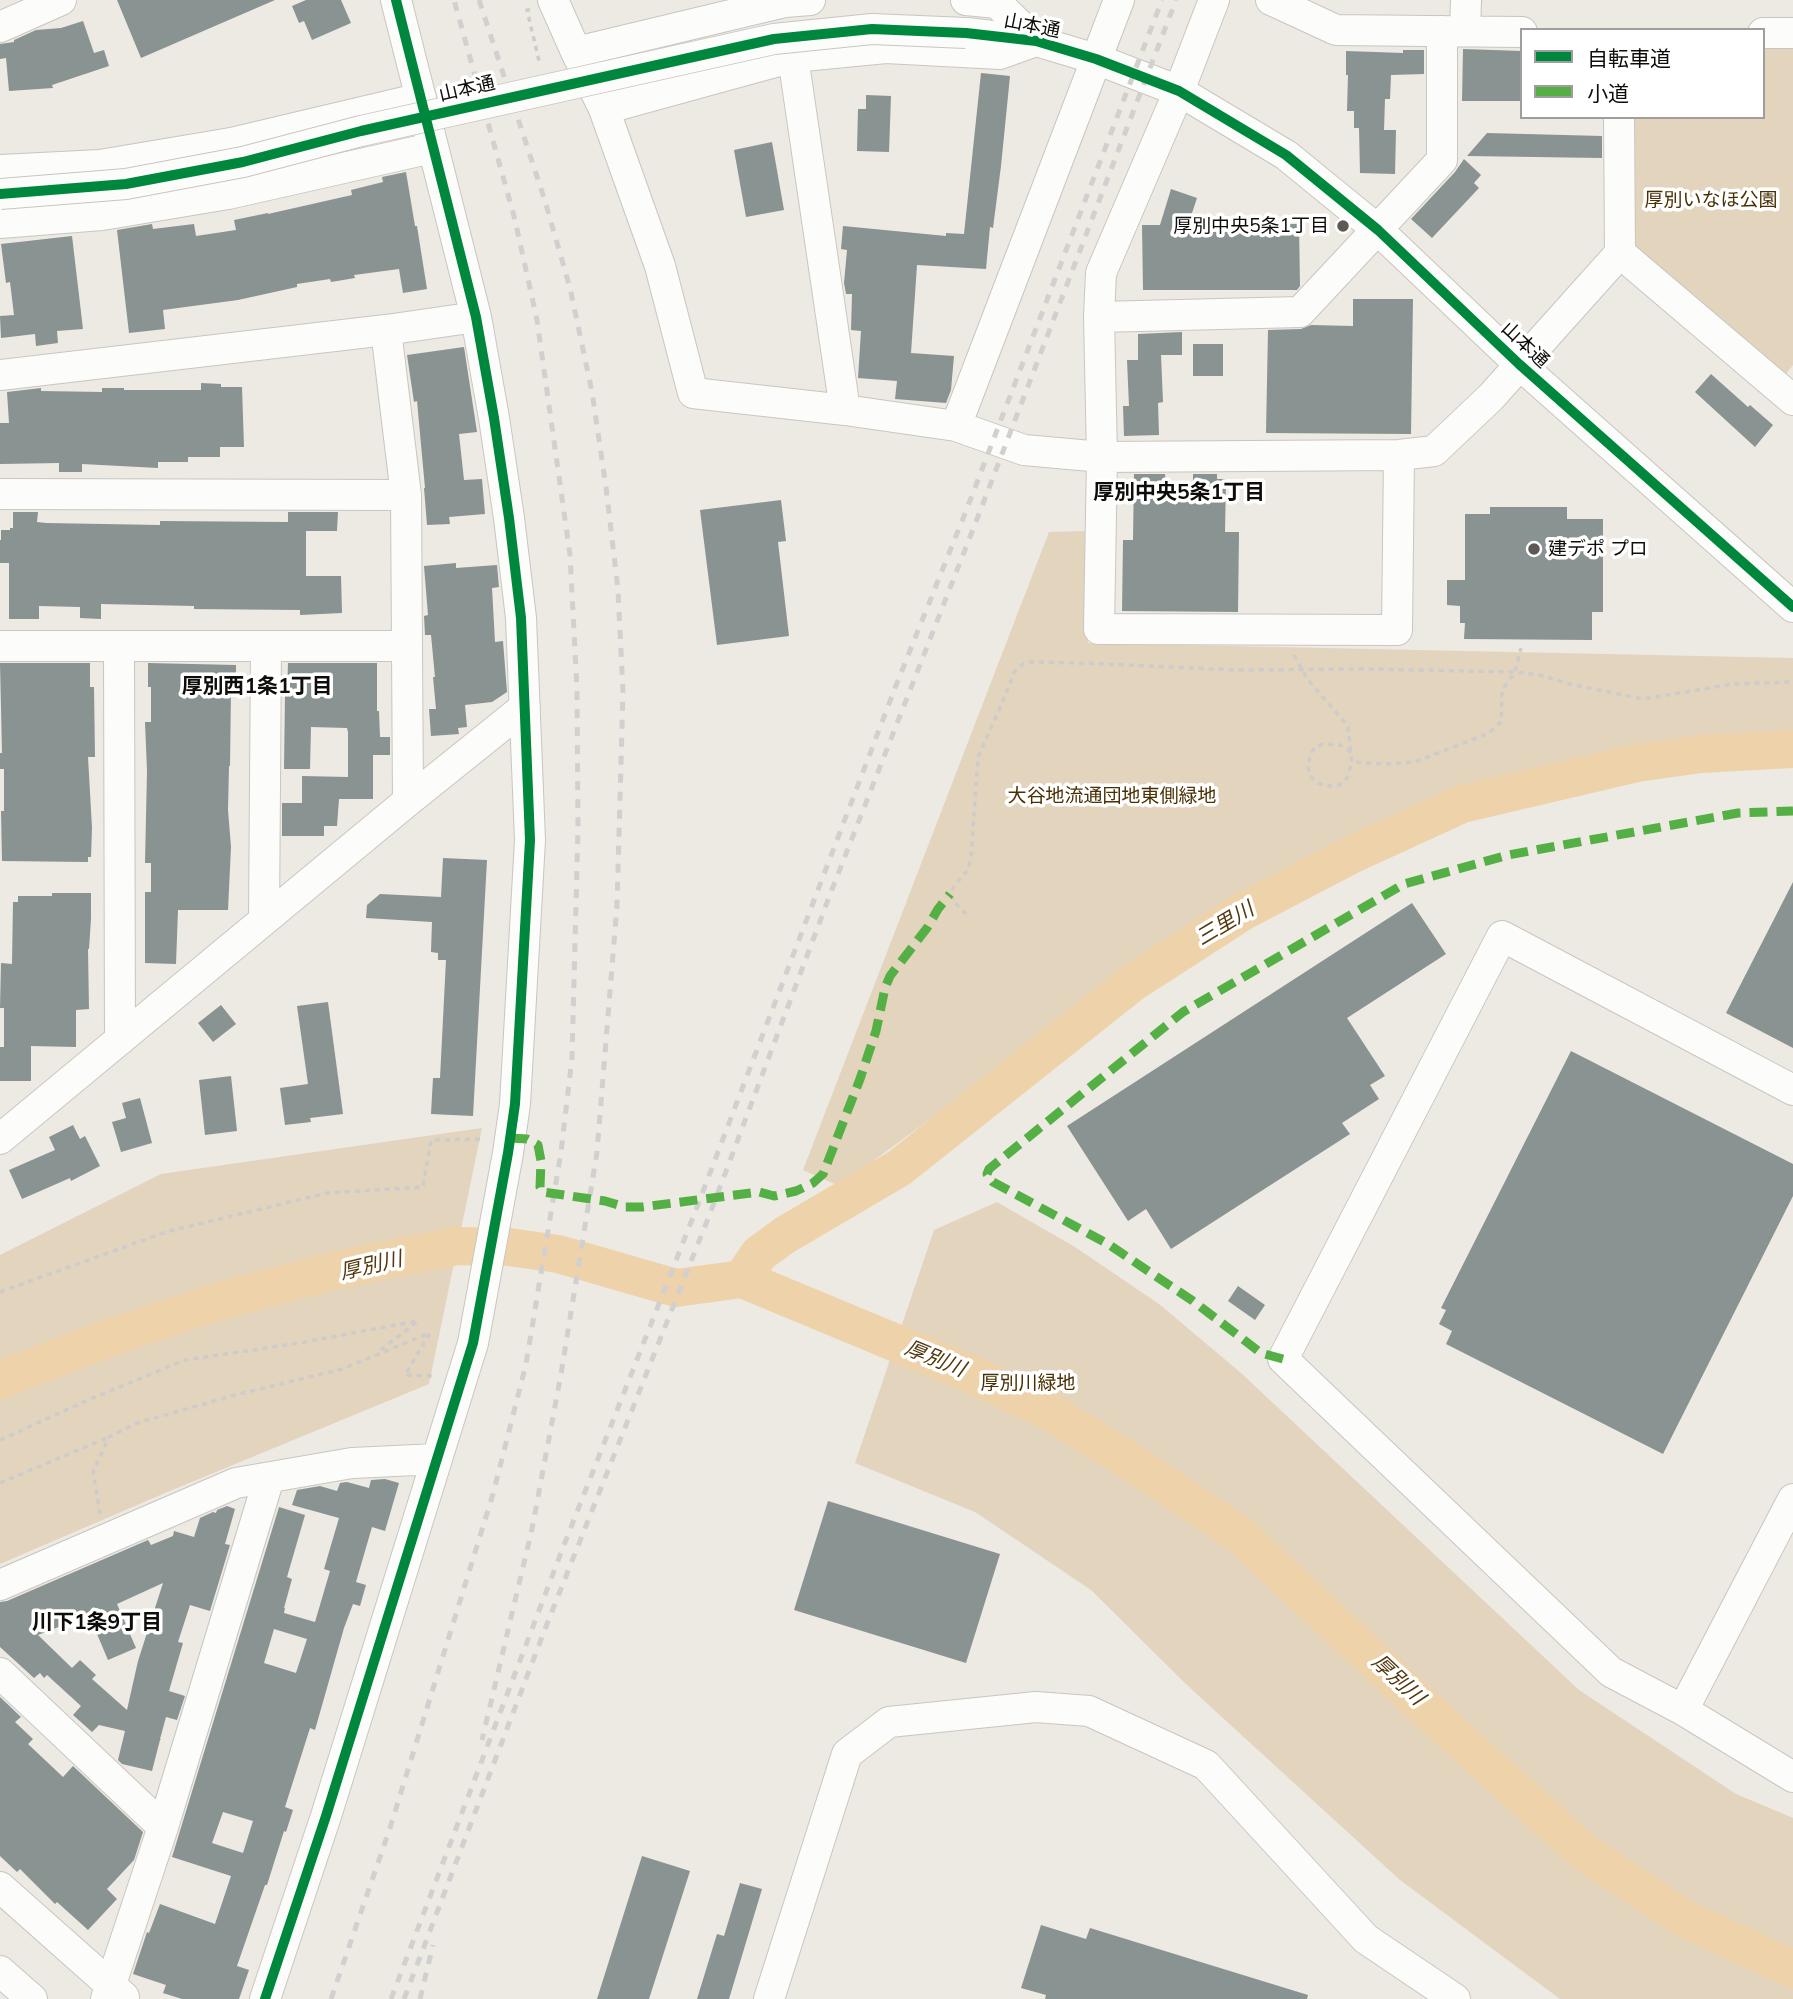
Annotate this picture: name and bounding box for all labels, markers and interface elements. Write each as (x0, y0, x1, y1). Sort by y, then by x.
street label: 山本通 (1002, 9, 1062, 43)
legend (1520, 28, 1765, 119)
text: 自転車道 (1587, 45, 1671, 71)
street label: 山本通 (437, 71, 497, 107)
text: 小道 (1587, 80, 1629, 106)
park label: 厚別いなほ公園 (1645, 189, 1777, 211)
place label: 厚別中央5条1丁目 (1173, 215, 1329, 237)
marker: 厚別中央5条1丁目 (1335, 218, 1351, 234)
street label: 山本通 (1496, 317, 1554, 373)
district label: 厚別中央5条1丁目 (1093, 480, 1265, 506)
place label: 建デポ プロ (1548, 538, 1648, 560)
marker: 建デポ プロ (1526, 541, 1542, 557)
district label: 厚別西1条1丁目 (181, 674, 333, 700)
park label: 大谷地流通団地東側緑地 (1008, 785, 1216, 807)
water label: 三里川 (1192, 897, 1258, 951)
water label: 厚別川 (337, 1247, 405, 1285)
water label: 厚別川 (901, 1336, 969, 1382)
park label: 厚別川緑地 (981, 1372, 1075, 1394)
district label: 川下1条9丁目 (32, 1610, 162, 1636)
water label: 厚別川 (1366, 1649, 1430, 1711)

